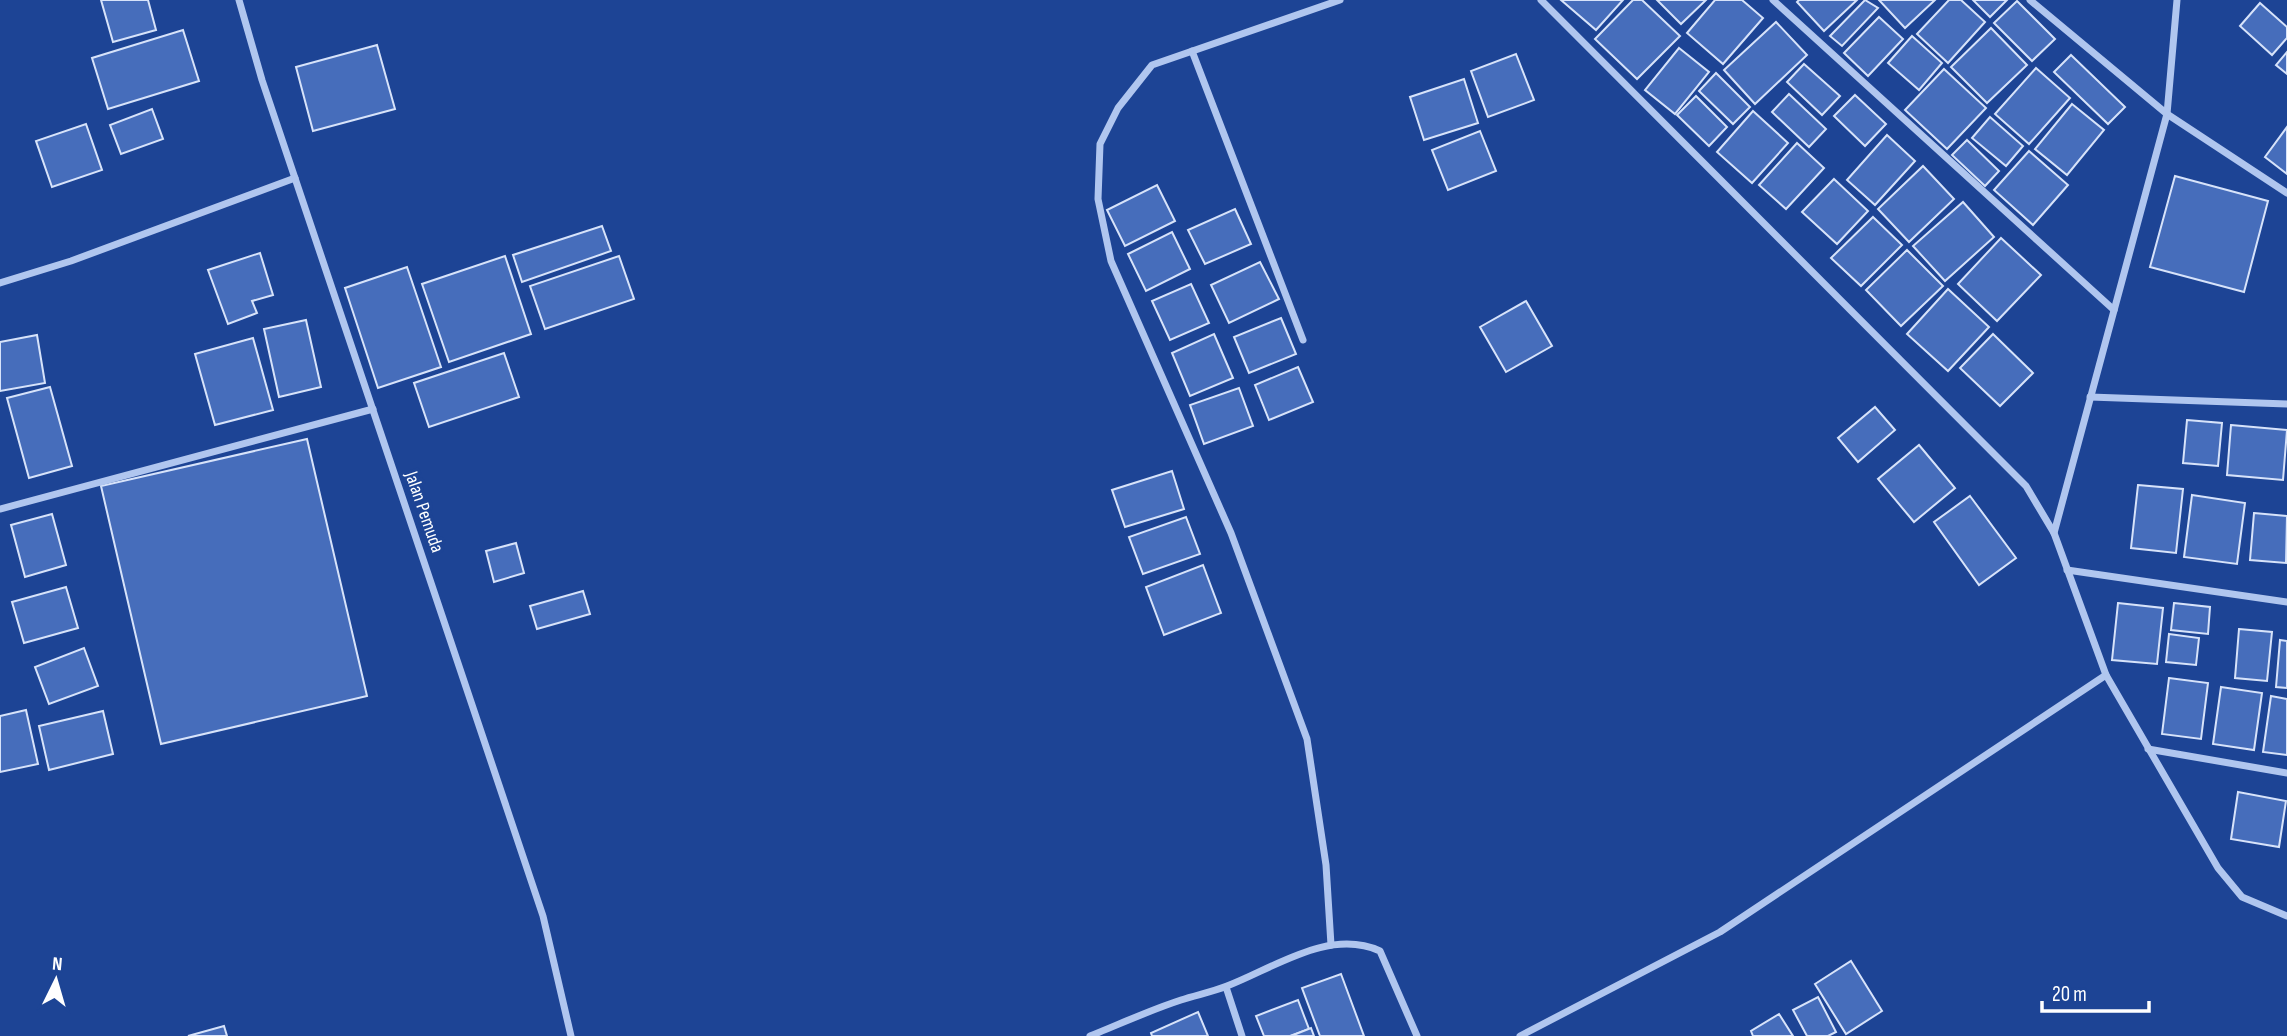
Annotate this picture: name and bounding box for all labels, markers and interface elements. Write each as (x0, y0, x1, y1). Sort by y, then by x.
street label: Jalan Pemuda (399, 467, 449, 556)
north arrow (21, 945, 91, 1015)
text: N (51, 953, 63, 976)
scale bar (2042, 970, 2149, 1014)
text: 20 m (2052, 982, 2087, 1007)

